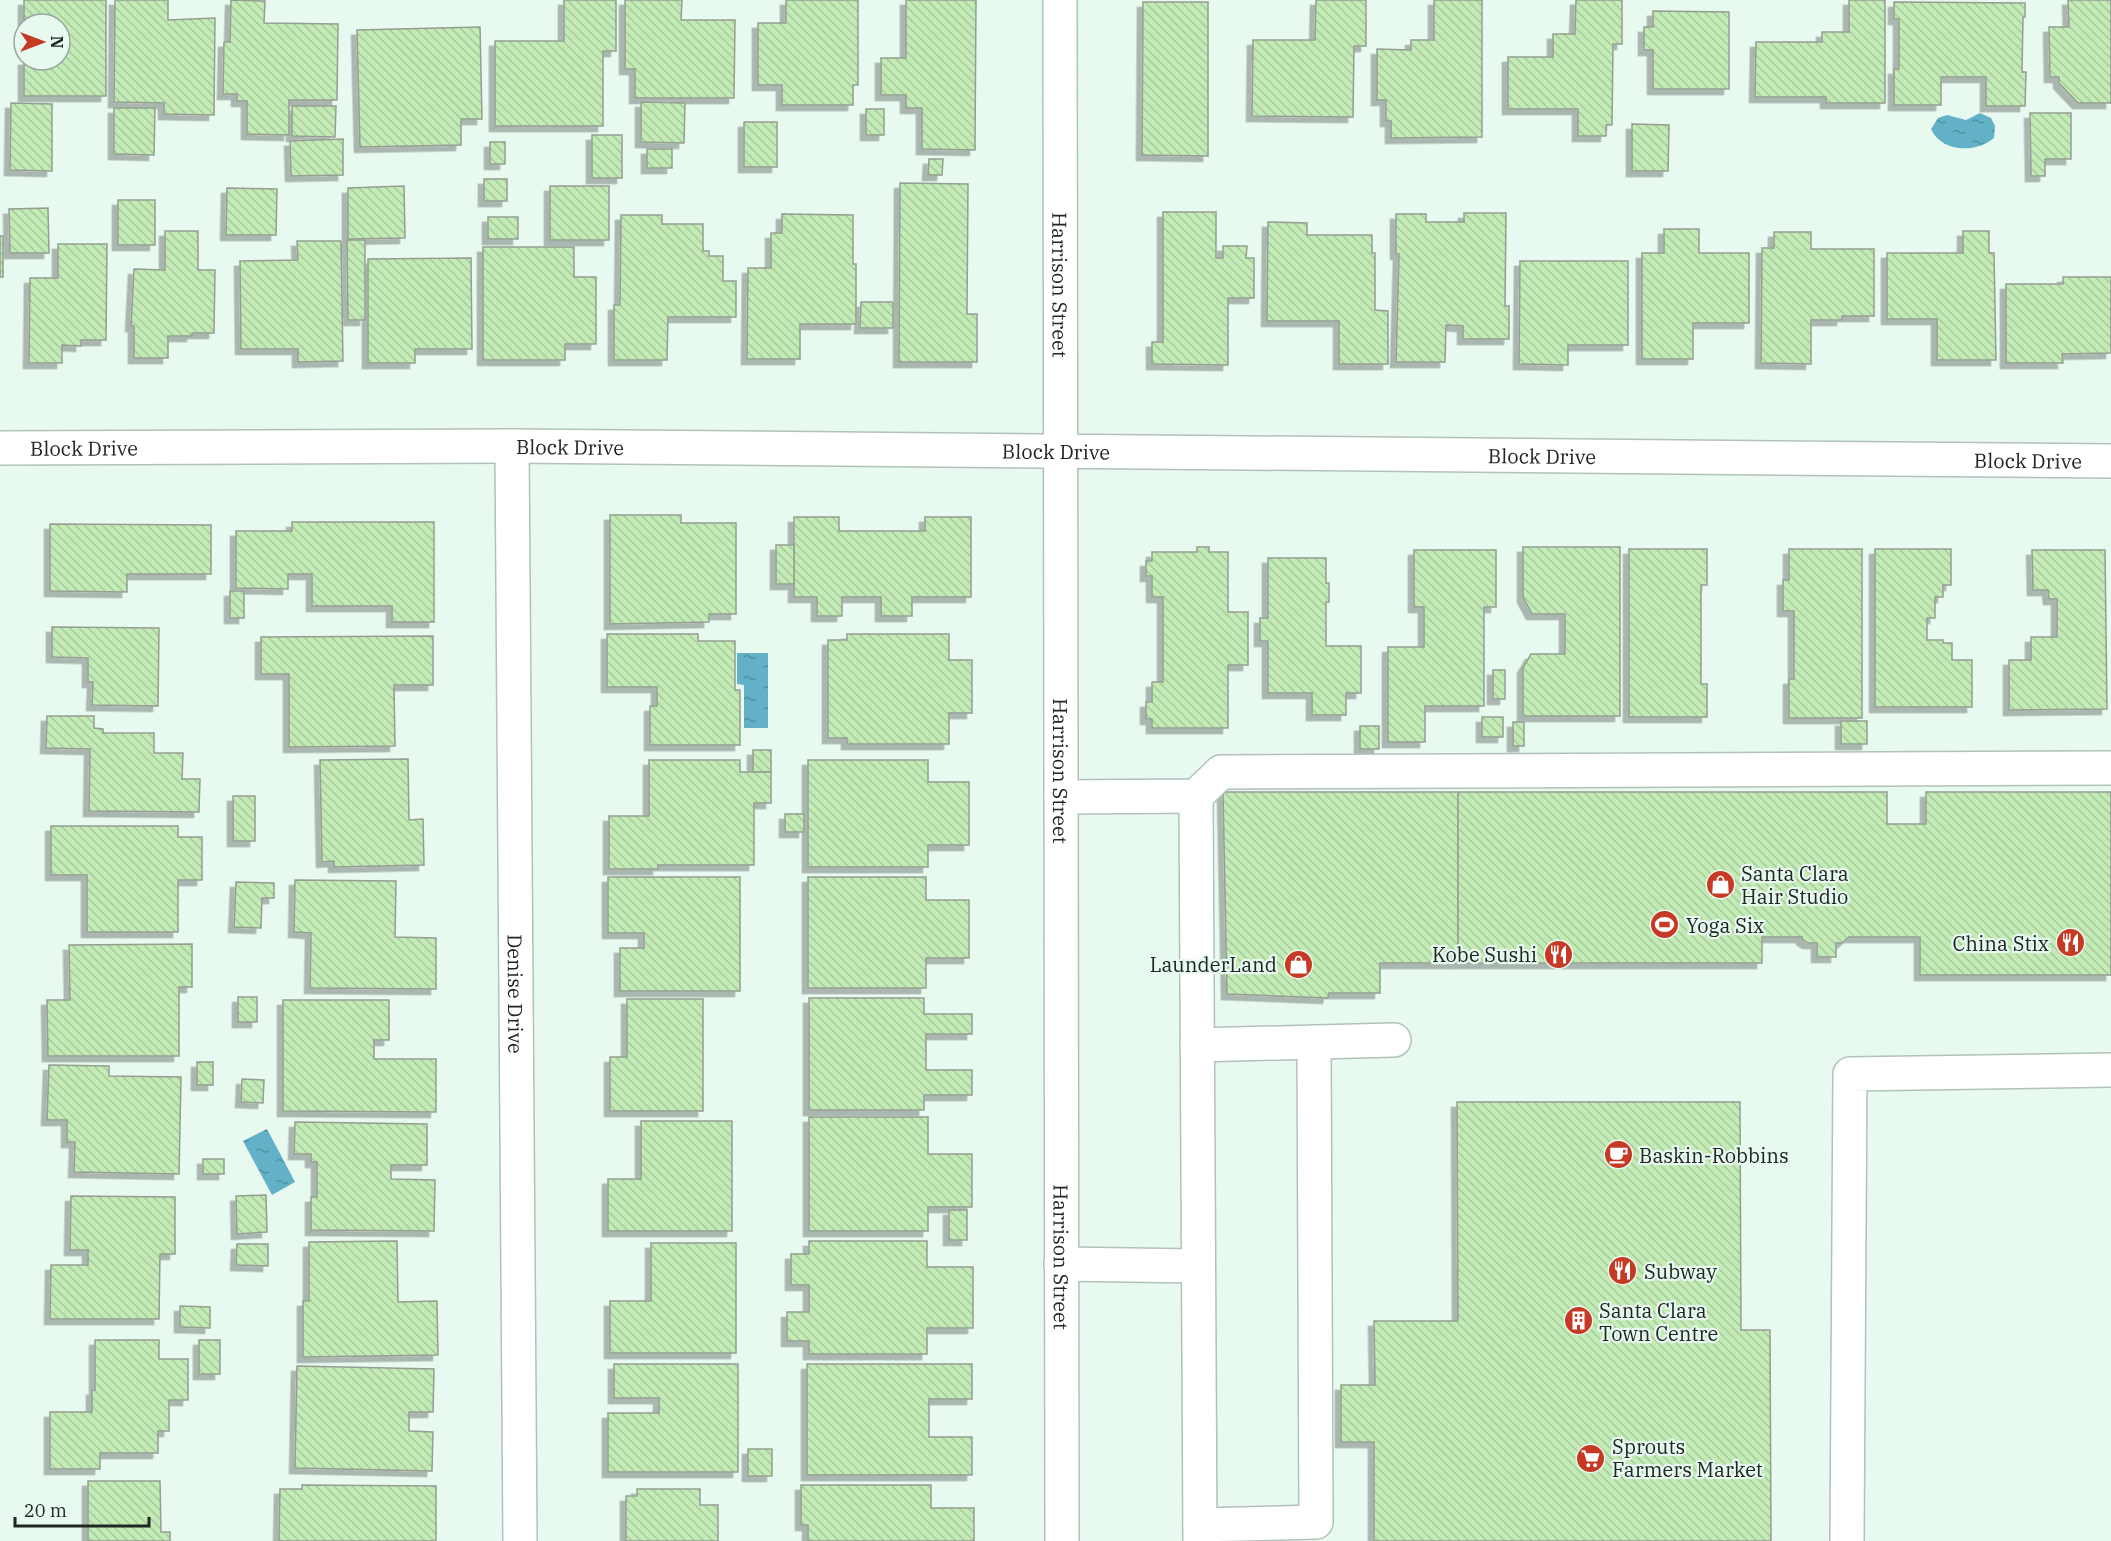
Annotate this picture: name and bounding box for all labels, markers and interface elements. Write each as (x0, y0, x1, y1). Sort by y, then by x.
north arrow (12, 12, 72, 72)
text: N (47, 36, 67, 48)
street label: Harrison Street (1047, 212, 1074, 358)
street label: Block Drive (516, 433, 624, 461)
street label: Block Drive (30, 434, 138, 461)
street label: Block Drive (1002, 437, 1110, 465)
street label: Block Drive (1488, 442, 1596, 470)
street label: Block Drive (1974, 446, 2082, 474)
street label: Harrison Street (1047, 698, 1075, 844)
place label: Santa Clara Hair Studio (1741, 860, 1849, 910)
shop icon: Santa Clara Hair Studio (1704, 868, 1736, 900)
sports icon: Yoga Six (1649, 909, 1681, 941)
place label: Yoga Six (1686, 912, 1764, 939)
restaurant icon: China Stix (2054, 927, 2086, 959)
place label: China Stix (1953, 930, 2049, 957)
street label: Denise Drive (502, 934, 530, 1054)
restaurant icon: Kobe Sushi (1542, 938, 1574, 970)
place label: Kobe Sushi (1432, 941, 1537, 968)
shop icon: LaunderLand (1282, 948, 1314, 980)
place label: LaunderLand (1150, 951, 1277, 978)
cafe icon: Baskin-Robbins (1602, 1139, 1634, 1171)
place label: Baskin-Robbins (1639, 1142, 1789, 1169)
street label: Harrison Street (1048, 1184, 1075, 1330)
restaurant icon: Subway (1607, 1255, 1639, 1287)
place label: Subway (1644, 1258, 1717, 1285)
place label: Santa Clara Town Centre (1599, 1297, 1718, 1347)
building icon: Santa Clara Town Centre (1562, 1305, 1594, 1337)
place label: Sprouts Farmers Market (1612, 1433, 1763, 1483)
supermarket icon: Sprouts Farmers Market (1575, 1442, 1607, 1474)
scale bar (15, 1490, 148, 1528)
text: 20 m (24, 1499, 67, 1522)

